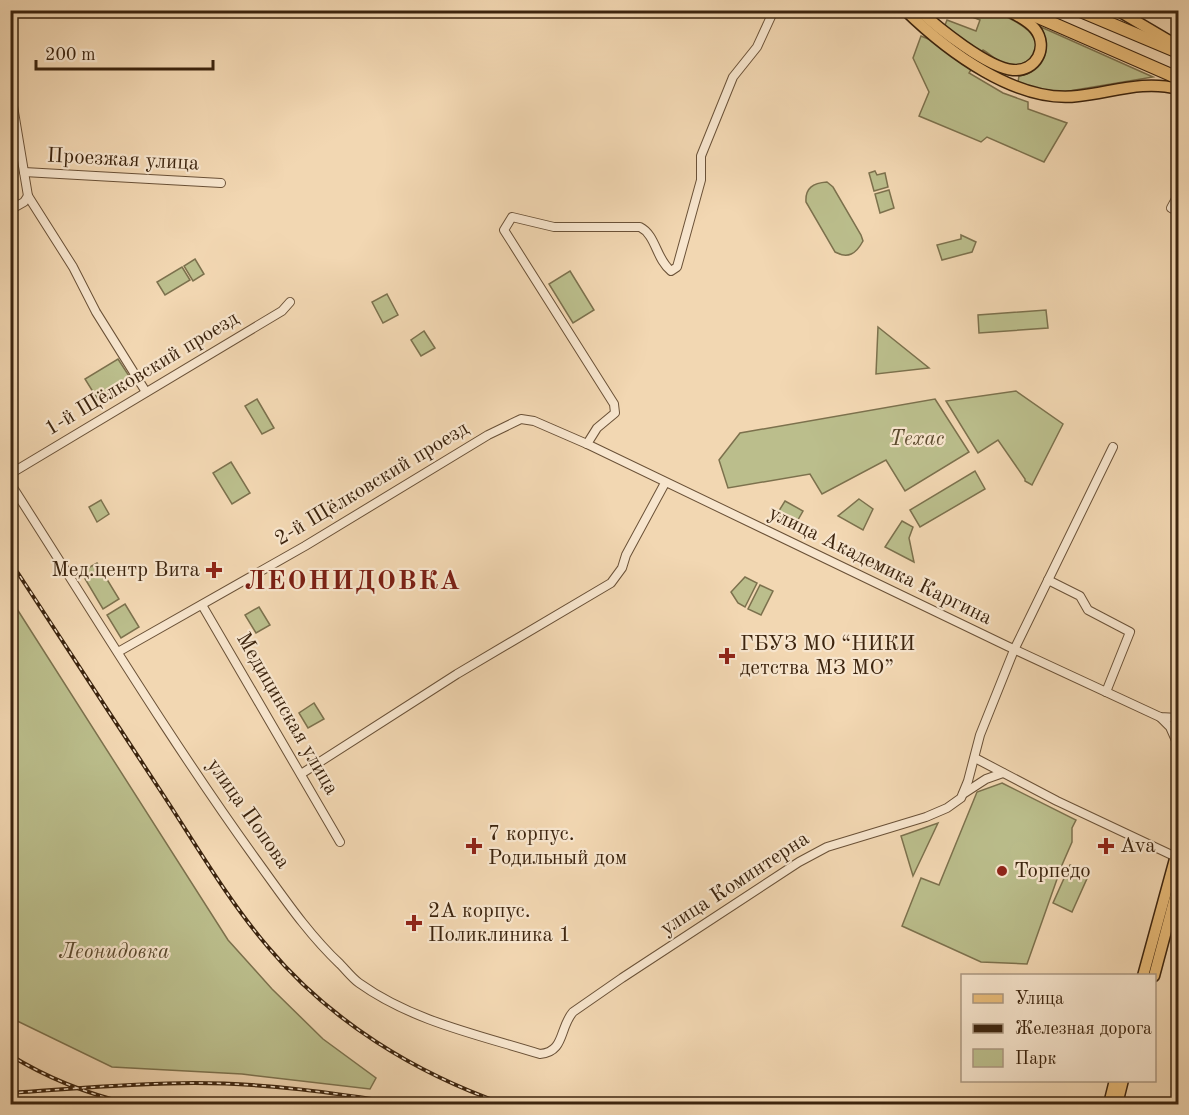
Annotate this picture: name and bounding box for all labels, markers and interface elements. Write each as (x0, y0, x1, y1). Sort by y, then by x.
scale bar (36, 33, 213, 71)
text: 200 m (45, 46, 96, 64)
street label: Проезжая улица (46, 146, 200, 174)
street label: 1-й Щёлковский проезд (42, 308, 243, 440)
street label: 2-й Щёлковский проезд (272, 418, 473, 550)
park label: Техас (889, 429, 945, 450)
street label: улица Академика Каргина (765, 503, 995, 629)
place label: Мед.центр Вита (51, 560, 200, 581)
marker: Мед.центр Вита (205, 561, 223, 579)
district label: ЛЕОНИДОВКА (245, 568, 461, 595)
street label: Медицинская улица (232, 629, 342, 799)
place label: ГБУЗ МО “НИКИ детства МЗ МО” (740, 634, 915, 679)
marker: ГБУЗ МО “НИКИ детства МЗ МО” (718, 647, 736, 665)
street label: улица Попова (202, 755, 294, 873)
place label: 7 корпус. Родильный дом (488, 824, 627, 869)
street label: улица Коминтерна (657, 828, 813, 940)
place label: Ava (1120, 836, 1156, 857)
marker: 7 корпус. Родильный дом (465, 837, 483, 855)
marker: Ava (1097, 837, 1115, 855)
place label: Торпедо (1014, 861, 1091, 882)
marker: Торпедо (995, 864, 1009, 878)
place label: 2А корпус. Поликлиника 1 (428, 901, 571, 946)
marker: 2А корпус. Поликлиника 1 (405, 914, 423, 932)
park label: Леонидовка (59, 942, 169, 963)
legend (961, 974, 1156, 1082)
text: Улица (1015, 990, 1064, 1008)
text: Железная дорога (1015, 1020, 1152, 1038)
text: Парк (1015, 1050, 1056, 1068)

